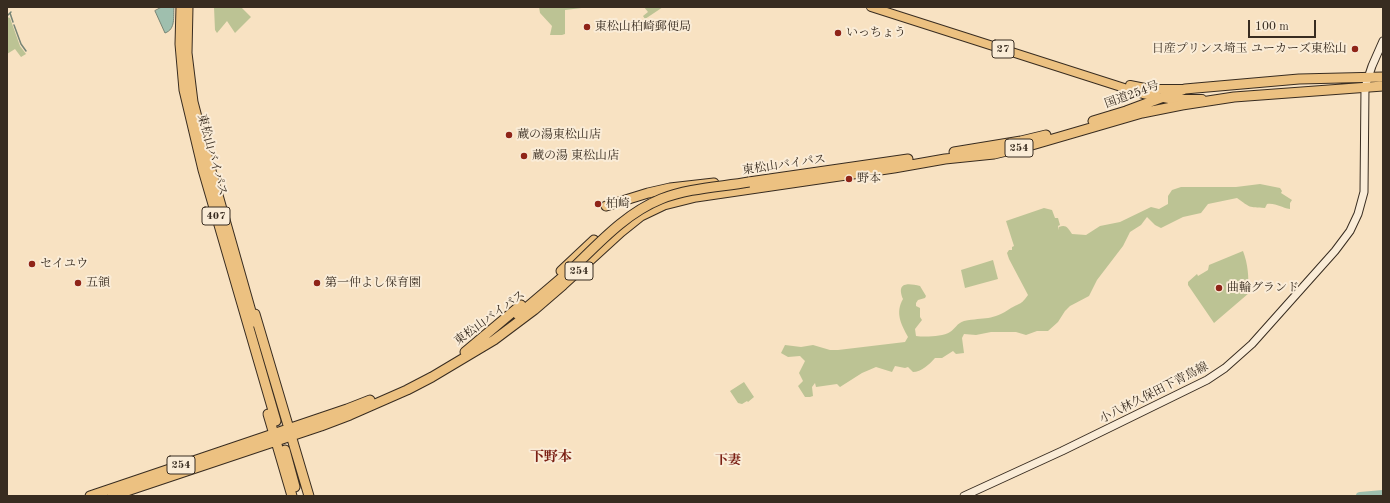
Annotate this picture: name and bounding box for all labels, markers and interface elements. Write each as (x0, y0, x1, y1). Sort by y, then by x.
scale bar (1250, 12, 1318, 38)
place label: 東松山柏崎郵便局 (595, 20, 691, 34)
text: 100 m (1255, 21, 1289, 33)
marker: 東松山柏崎郵便局 (582, 22, 592, 32)
place label: いっちょう (846, 26, 906, 40)
marker: いっちょう (833, 28, 843, 38)
road number: 27 (992, 40, 1014, 58)
place label: 日産プリンス埼玉 ユーカーズ東松山 (1152, 42, 1347, 56)
marker: 日産プリンス埼玉 ユーカーズ東松山 (1350, 44, 1360, 54)
street label: 国道254号 (1103, 79, 1161, 111)
street label: 東松山バイパス (194, 113, 230, 197)
place label: 蔵の湯東松山店 (517, 128, 601, 142)
marker: 蔵の湯東松山店 (504, 130, 514, 140)
road number: 254 (1005, 139, 1033, 157)
place label: 蔵の湯 東松山店 (532, 149, 619, 163)
marker: 蔵の湯 東松山店 (519, 151, 529, 161)
street label: 東松山バイパス (741, 152, 827, 178)
place label: 野本 (857, 172, 881, 186)
marker: 野本 (844, 174, 854, 184)
place label: 柏崎 (606, 197, 630, 211)
marker: 柏崎 (593, 199, 603, 209)
road number: 407 (202, 207, 230, 225)
place label: セイユウ (40, 257, 88, 271)
marker: セイユウ (27, 259, 37, 269)
road number: 254 (565, 262, 593, 280)
place label: 五領 (86, 276, 110, 290)
place label: 第一仲よし保育園 (325, 276, 421, 290)
marker: 五領 (73, 278, 83, 288)
marker: 第一仲よし保育園 (312, 278, 322, 288)
place label: 曲輪グランド (1227, 281, 1299, 295)
marker: 曲輪グランド (1214, 283, 1224, 293)
street label: 東松山バイパス (452, 287, 528, 349)
street label: 小八林久保田下青鳥線 (1097, 359, 1211, 427)
district label: 下野本 (530, 449, 572, 465)
district label: 下妻 (715, 453, 741, 469)
road number: 254 (167, 456, 195, 474)

